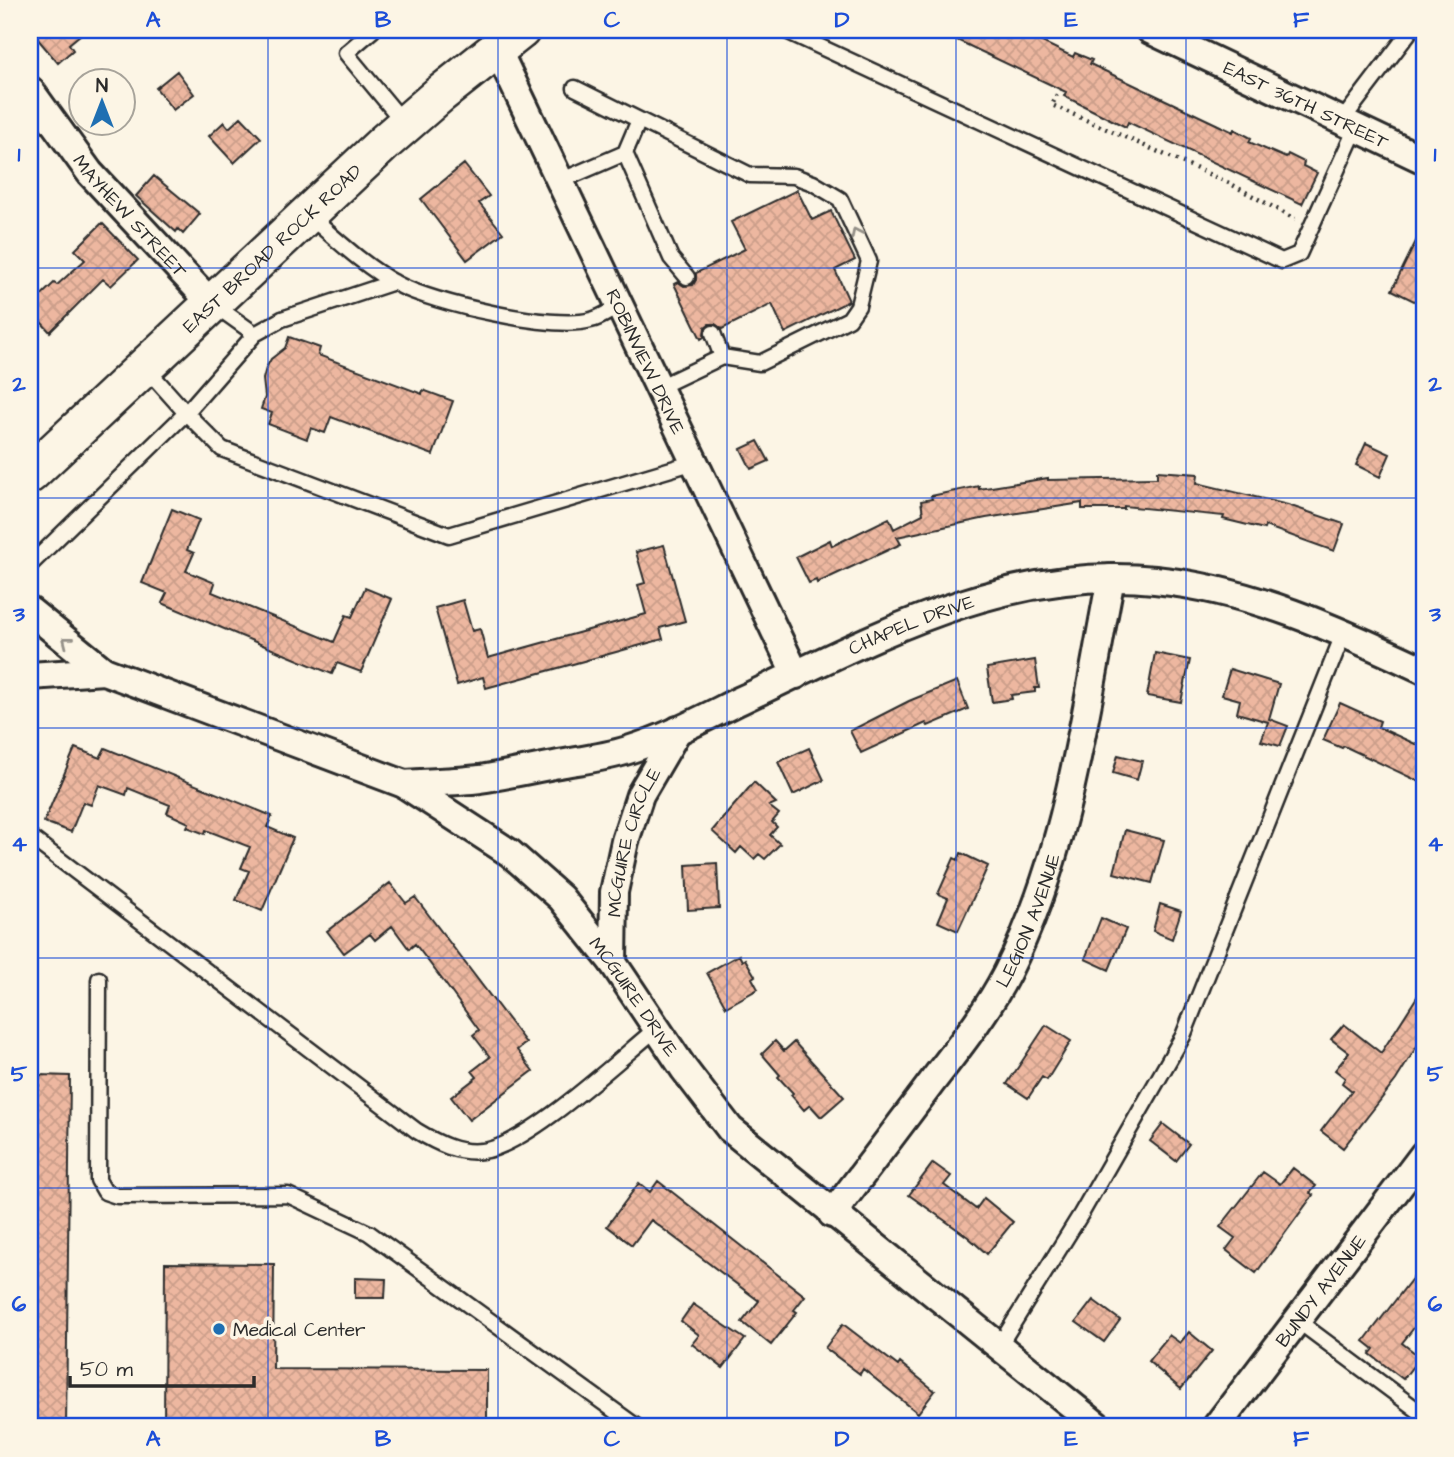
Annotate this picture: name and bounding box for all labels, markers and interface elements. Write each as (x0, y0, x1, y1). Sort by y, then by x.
text: A (146, 4, 161, 36)
text: B (375, 4, 392, 36)
text: C (604, 4, 621, 36)
text: D (835, 4, 850, 36)
text: E (1064, 4, 1078, 36)
text: F (1293, 4, 1310, 36)
street label: EAST 36TH STREET (1219, 55, 1393, 156)
north arrow (66, 66, 136, 136)
text: N (96, 73, 108, 100)
text: 1 (18, 138, 21, 170)
text: 1 (1434, 138, 1437, 170)
street label: MAYHEW STREET (66, 149, 193, 284)
street label: EAST BROAD ROCK ROAD (177, 158, 368, 340)
one-way arrow (850, 228, 864, 240)
street label: ROBINVIEW DRIVE (599, 285, 691, 439)
text: 2 (11, 368, 26, 400)
text: 2 (1427, 368, 1442, 400)
street label: CHAPEL DRIVE (844, 589, 978, 663)
text: 3 (12, 598, 25, 630)
text: 3 (1428, 598, 1441, 630)
one-way arrow (62, 637, 74, 650)
street label: MCGUIRE CIRCLE (602, 763, 668, 917)
text: 4 (11, 828, 27, 860)
text: 4 (1427, 828, 1443, 860)
street label: LEGION AVENUE (990, 851, 1068, 993)
street label: MCGUIRE DRIVE (582, 932, 684, 1062)
text: 5 (11, 1058, 28, 1090)
text: 5 (1427, 1058, 1444, 1090)
street label: BUNDY AVENUE (1270, 1229, 1373, 1353)
text: 6 (12, 1288, 27, 1320)
text: 6 (1428, 1288, 1443, 1320)
place label: Medical Center (233, 1317, 366, 1344)
marker: Medical Center (211, 1321, 227, 1337)
scale bar (70, 1345, 254, 1389)
text: 50 m (80, 1355, 134, 1384)
text: A (146, 1423, 161, 1455)
text: B (375, 1423, 392, 1455)
text: C (604, 1423, 621, 1455)
text: D (835, 1423, 850, 1455)
text: E (1064, 1423, 1078, 1455)
text: F (1293, 1423, 1310, 1455)

